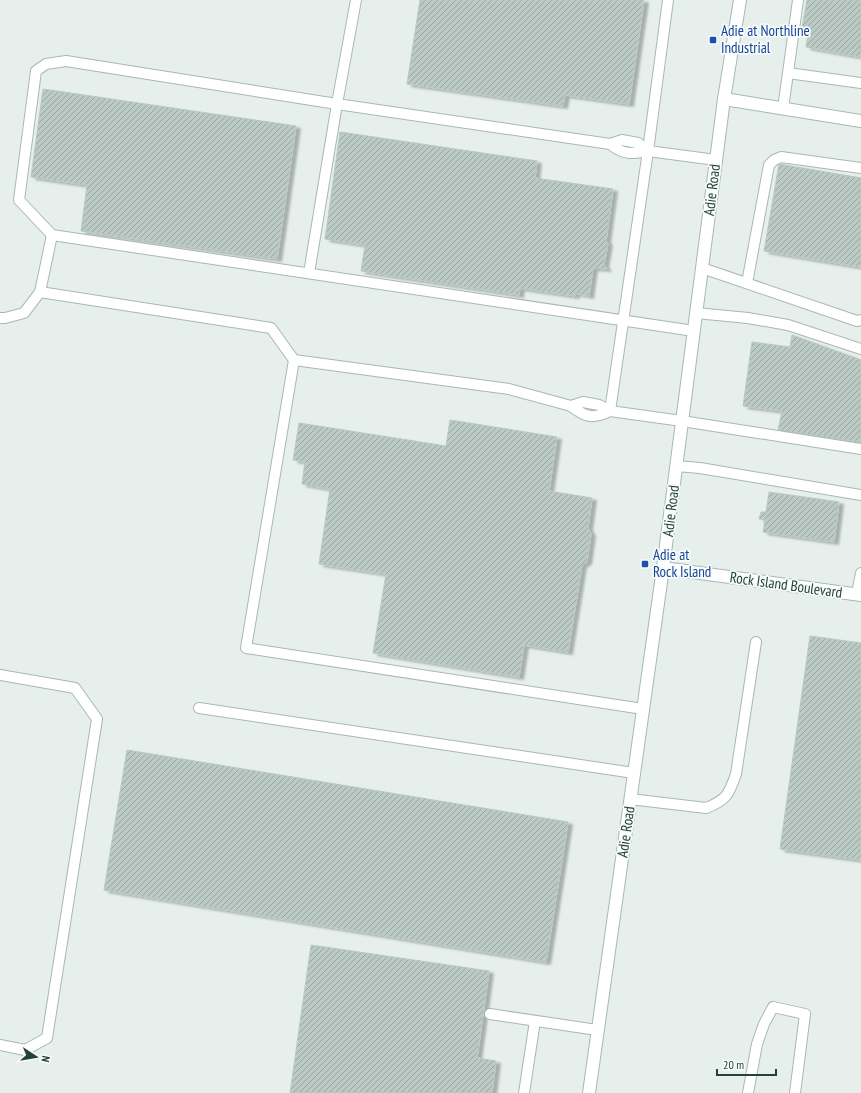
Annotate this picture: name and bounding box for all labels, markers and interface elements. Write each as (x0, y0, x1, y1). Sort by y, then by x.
place label: Adie at Northline Industrial (721, 21, 810, 57)
marker: Adie at Northline Industrial (708, 35, 718, 45)
street label: Adie Road (699, 163, 724, 217)
street label: Adie Road (658, 484, 683, 538)
place label: Adie at Rock Island (653, 545, 711, 581)
marker: Adie at Rock Island (640, 559, 650, 569)
street label: Rock Island Boulevard (729, 567, 843, 602)
street label: Adie Road (612, 805, 639, 859)
north arrow (16, 1037, 56, 1077)
scale bar (717, 1051, 776, 1077)
text: N (38, 1055, 53, 1063)
text: 20 m (723, 1057, 744, 1072)

